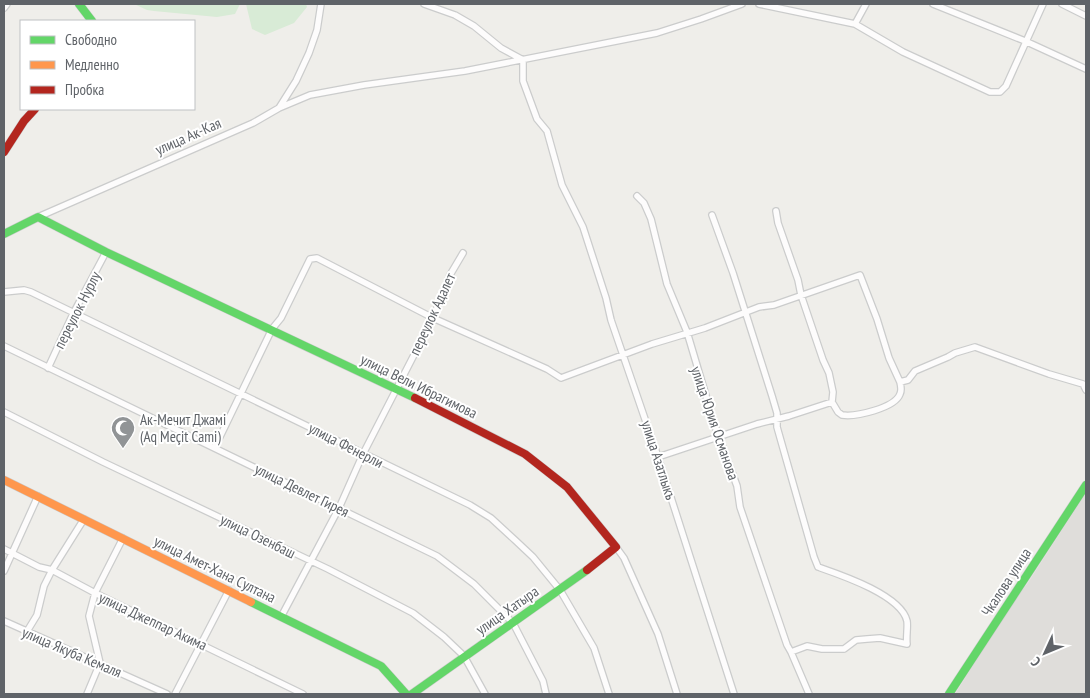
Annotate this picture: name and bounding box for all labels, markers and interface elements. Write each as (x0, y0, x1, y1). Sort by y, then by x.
legend (20, 20, 195, 110)
text: Свободно (65, 30, 117, 49)
text: Медленно (65, 55, 119, 74)
text: Пробка (65, 80, 104, 99)
street label: улица Ак-Кая (152, 113, 224, 159)
street label: переулок Нурлу (49, 268, 105, 352)
street label: переулок Адалет (405, 270, 459, 358)
street label: улица Вели Ибрагимова (358, 350, 480, 422)
street label: улица Юрия Османова (687, 364, 743, 482)
place label: Ак-Мечит Джамі (Aq Meçit Cami) (140, 410, 226, 446)
mosque icon: Ак-Мечит Джамі (Aq Meçit Cami) (110, 415, 136, 449)
street label: улица Фенерли (305, 418, 387, 472)
street label: улица Азатлыкъ (637, 418, 681, 502)
street label: улица Девлет Гирея (252, 459, 353, 521)
street label: улица Озенбаш (217, 510, 299, 562)
street label: улица Амет-Хана Султана (151, 531, 279, 607)
street label: Чкалова улица (977, 544, 1035, 620)
street label: улица Хатыра (472, 581, 542, 639)
street label: улица Джеппар Акима (96, 588, 210, 654)
street label: улица Якуба Кемаля (19, 622, 125, 682)
north arrow (1020, 628, 1070, 678)
text: С (1027, 653, 1044, 671)

